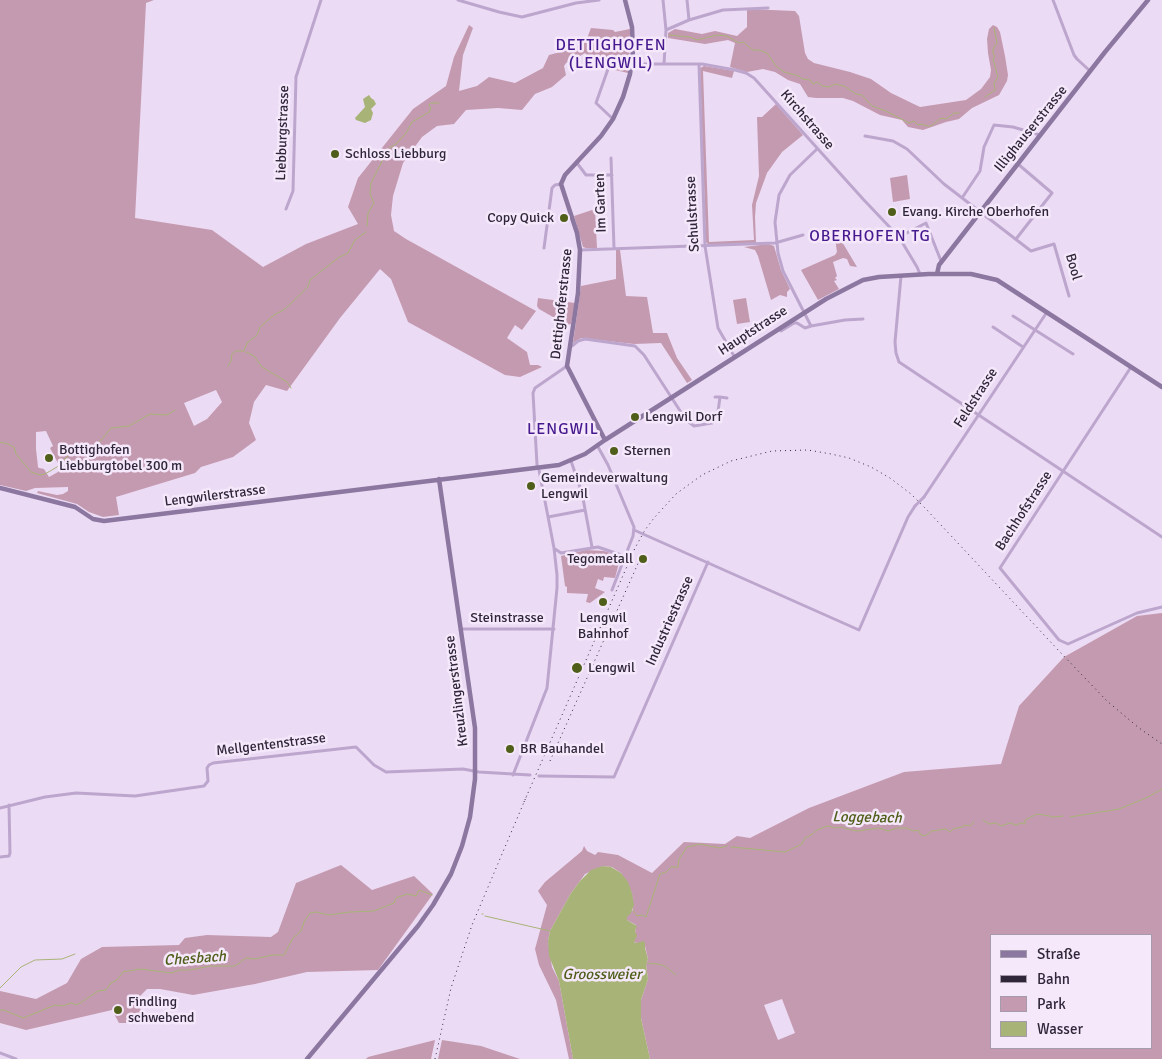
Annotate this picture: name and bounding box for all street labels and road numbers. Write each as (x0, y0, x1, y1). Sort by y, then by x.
street label: Illighauserstrasse (991, 82, 1071, 176)
street label: Liebburgstrasse (273, 85, 293, 181)
street label: Kirchstrasse (776, 87, 838, 153)
street label: Im Garten (592, 173, 610, 233)
street label: Schulstrasse (683, 176, 703, 252)
street label: Dettighoferstrasse (548, 248, 576, 360)
street label: Bool (1061, 252, 1085, 282)
street label: Hauptstrasse (715, 302, 791, 360)
street label: Feldstrasse (950, 365, 1002, 431)
street label: Bachhofstrasse (992, 468, 1056, 554)
street label: Lengwilerstrasse (164, 481, 266, 511)
street label: Industriestrasse (643, 574, 697, 668)
street label: Steinstrasse (470, 610, 544, 626)
street label: Kreuzlingerstrasse (442, 635, 472, 747)
street label: Mellgentenstrasse (215, 730, 327, 760)

